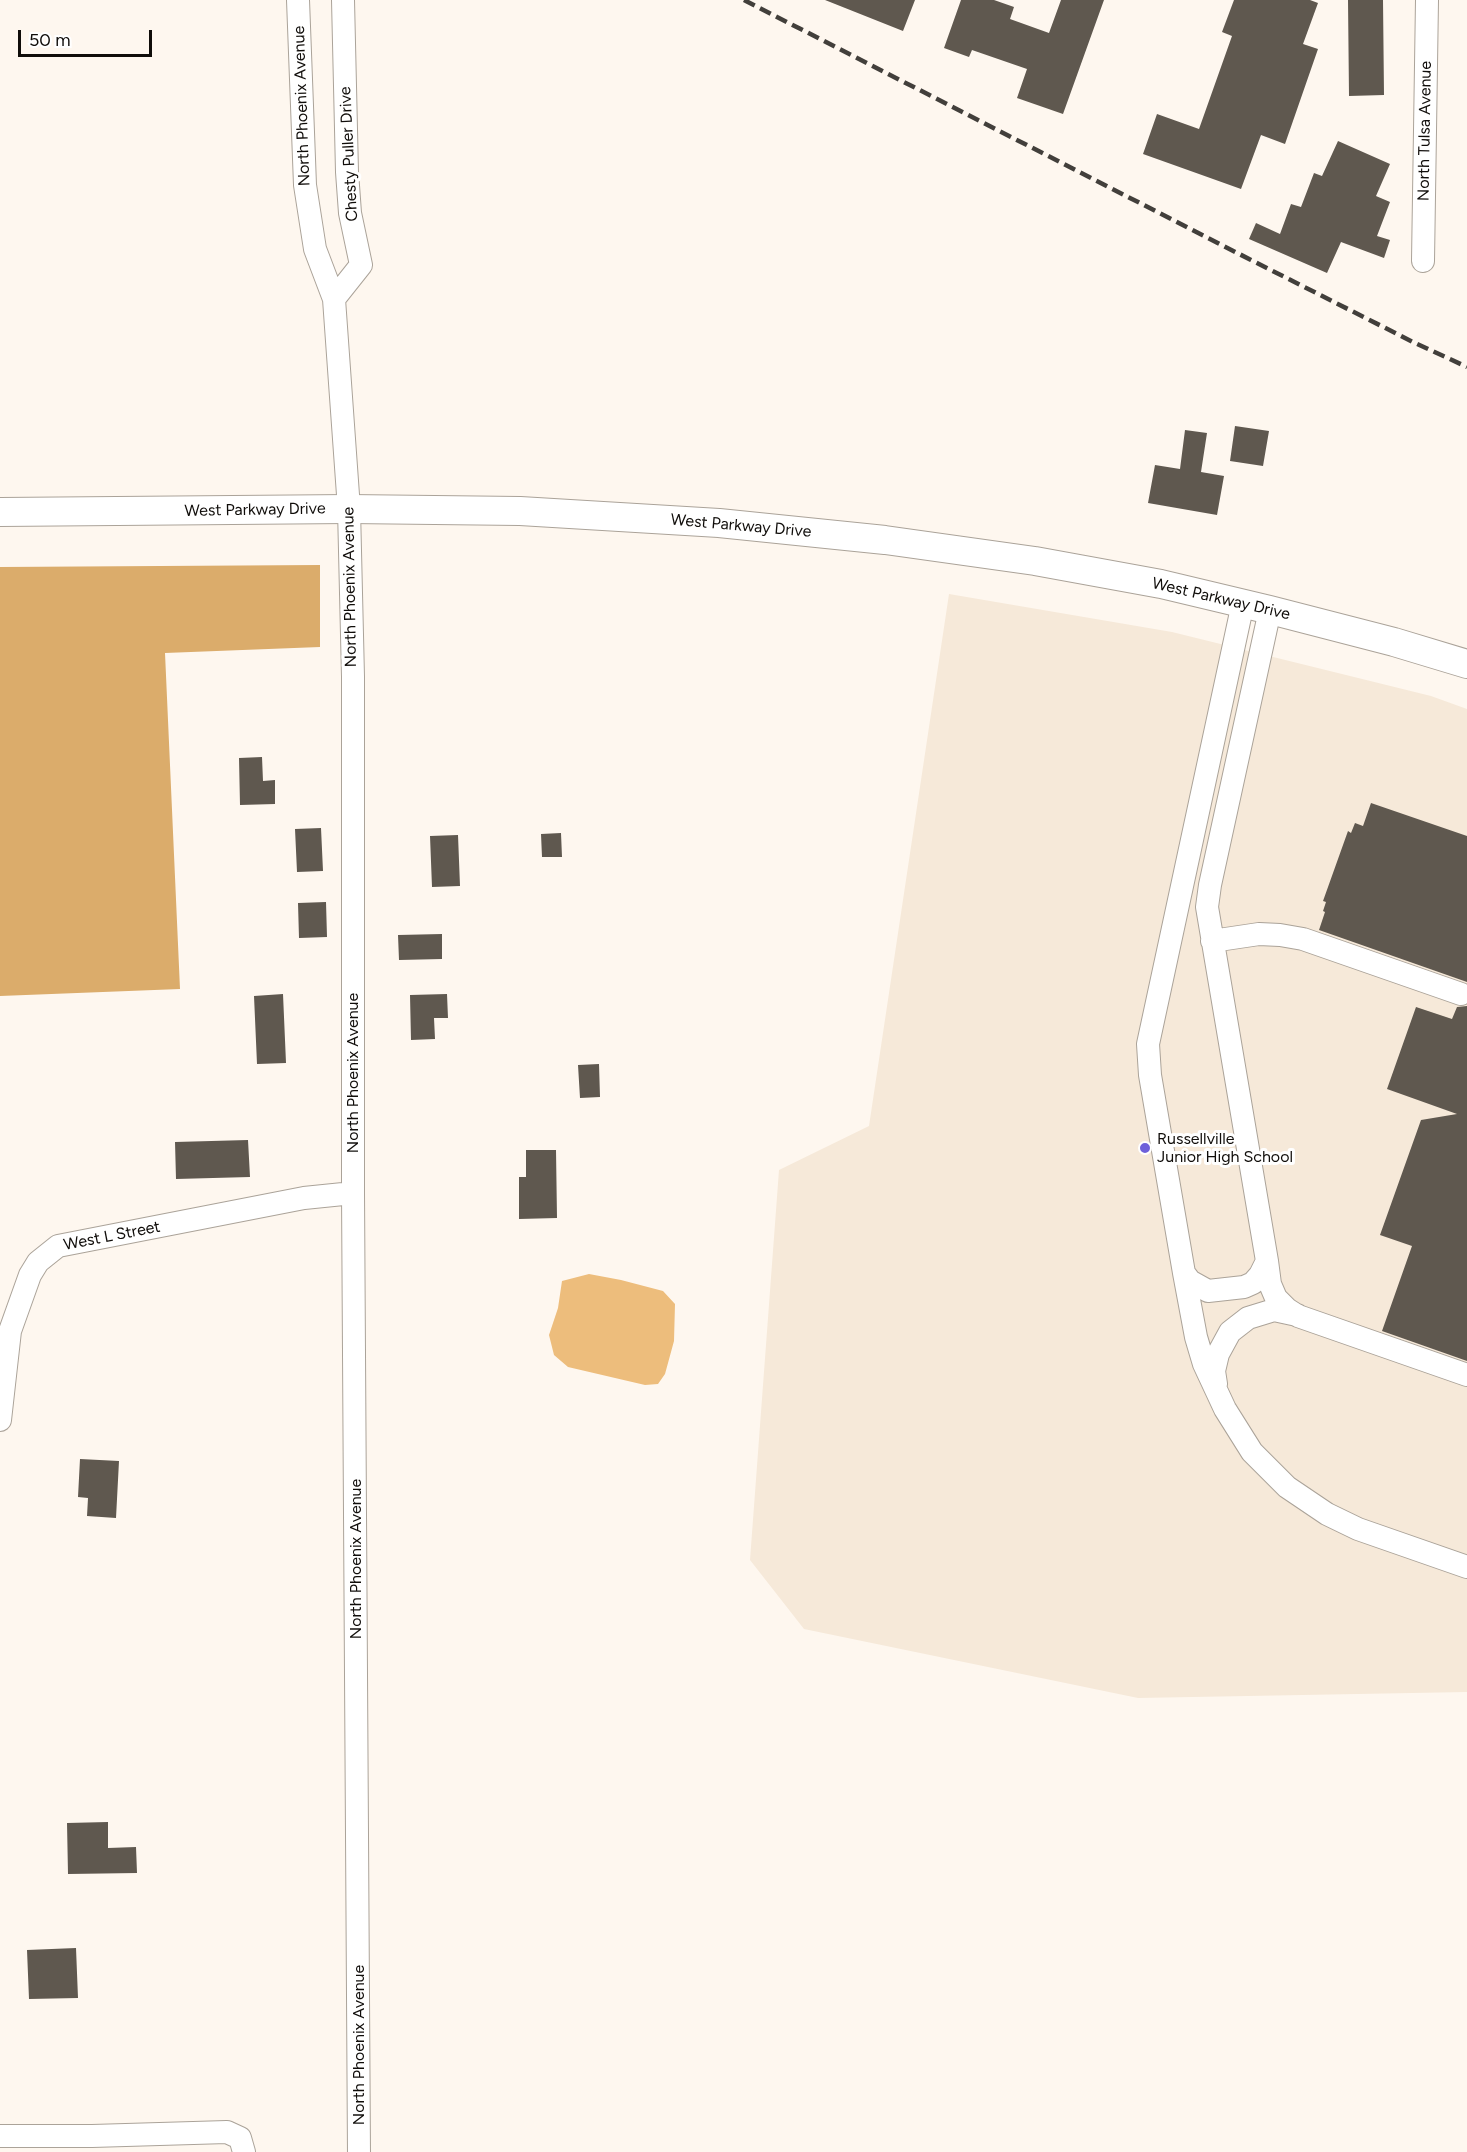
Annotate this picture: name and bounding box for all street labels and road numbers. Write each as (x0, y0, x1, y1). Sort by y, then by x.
street label: North Phoenix Avenue (290, 25, 314, 187)
street label: North Tulsa Avenue (1414, 61, 1436, 201)
street label: Chesty Puller Drive (336, 86, 362, 222)
street label: West Parkway Drive (184, 499, 326, 521)
street label: North Phoenix Avenue (339, 507, 361, 667)
street label: West Parkway Drive (670, 510, 812, 542)
street label: West Parkway Drive (1150, 574, 1292, 624)
street label: North Phoenix Avenue (343, 993, 363, 1153)
street label: West L Street (62, 1217, 162, 1255)
street label: North Phoenix Avenue (346, 1479, 366, 1639)
street label: North Phoenix Avenue (349, 1965, 369, 2125)

